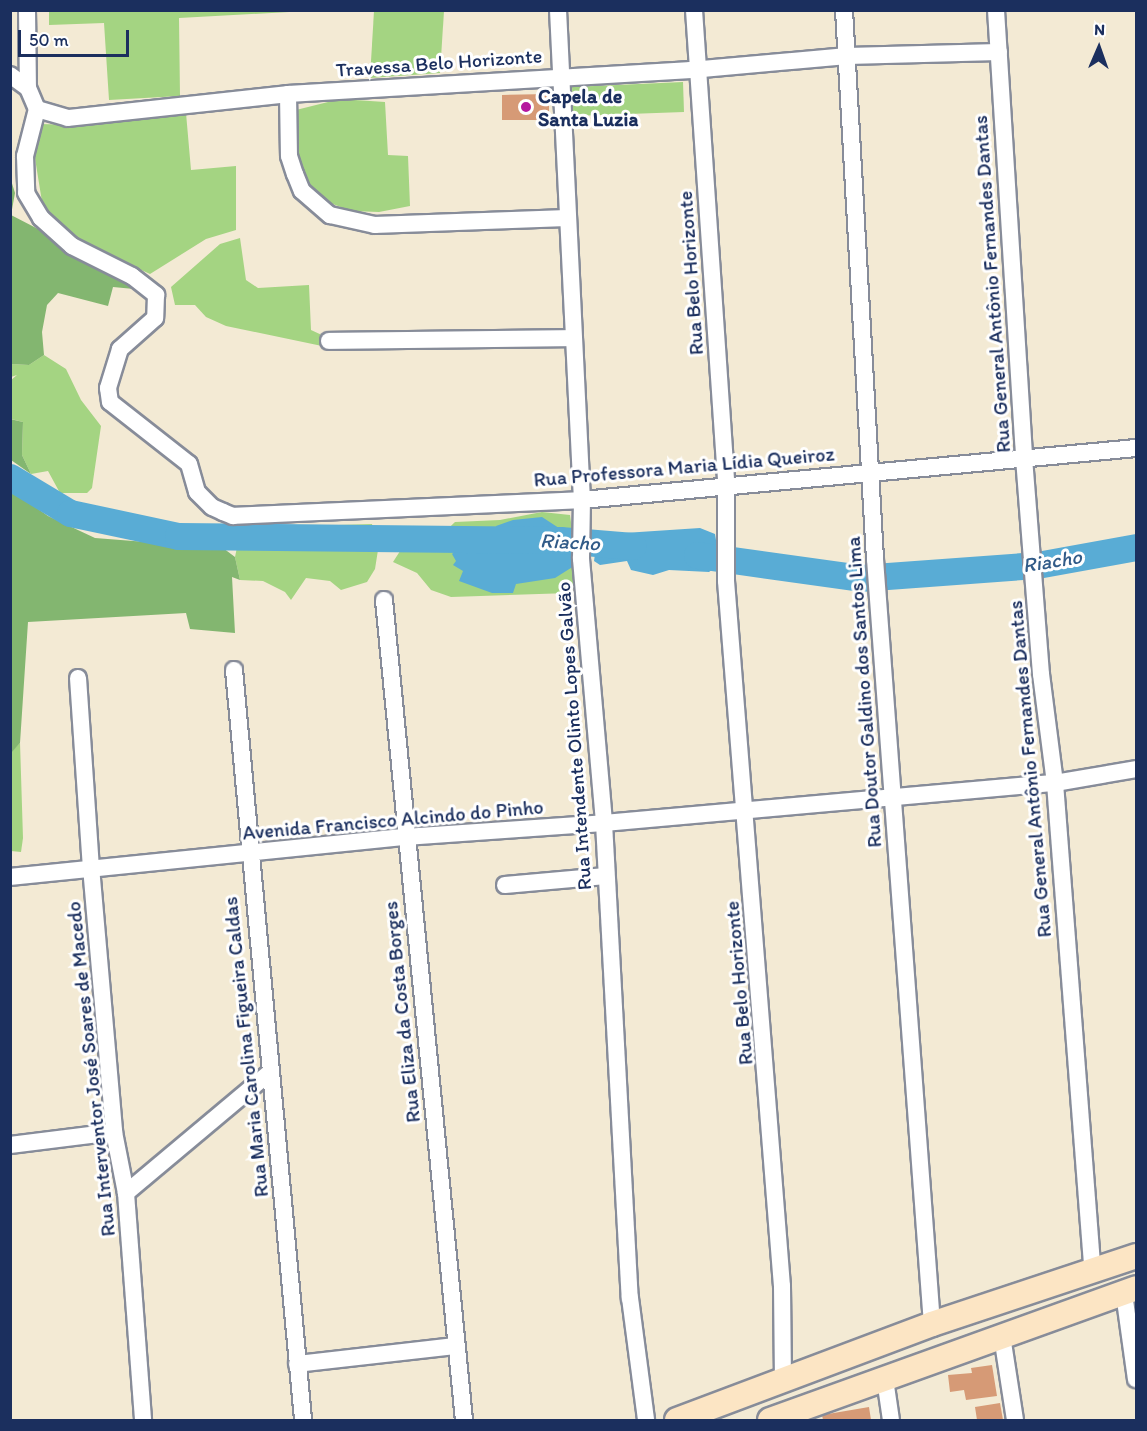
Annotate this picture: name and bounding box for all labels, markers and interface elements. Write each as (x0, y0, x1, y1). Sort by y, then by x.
scale bar (21, 18, 132, 56)
north arrow (1069, 18, 1129, 78)
text: N (1094, 20, 1105, 39)
text: 50 m (29, 29, 69, 51)
street label: Travessa Belo Horizonte (335, 44, 543, 82)
place label: Capela de Santa Luzia (538, 84, 639, 131)
marker: Capela de Santa Luzia (519, 100, 533, 114)
street label: Rua General Antônio Fernandes Dantas (968, 115, 1016, 453)
street label: Rua Belo Horizonte (673, 190, 709, 356)
street label: Rua Professora Maria Lídia Queiroz (533, 442, 835, 492)
water label: Riacho (540, 528, 600, 556)
street label: Rua Doutor Galdino dos Santos Lima (841, 535, 887, 849)
water label: Riacho (1021, 544, 1083, 578)
street label: Rua Intendente Olinto Lopes Galvão (551, 581, 597, 891)
street label: Rua General Antônio Fernandes Dantas (1003, 600, 1057, 938)
street label: Avenida Francisco Alcindo do Pinho (241, 795, 545, 845)
street label: Rua Maria Carolina Figueira Caldas (218, 896, 274, 1198)
street label: Rua Interventor José Soares de Macedo (61, 900, 121, 1238)
street label: Rua Eliza da Costa Borges (378, 900, 426, 1124)
street label: Rua Belo Horizonte (720, 900, 758, 1066)

